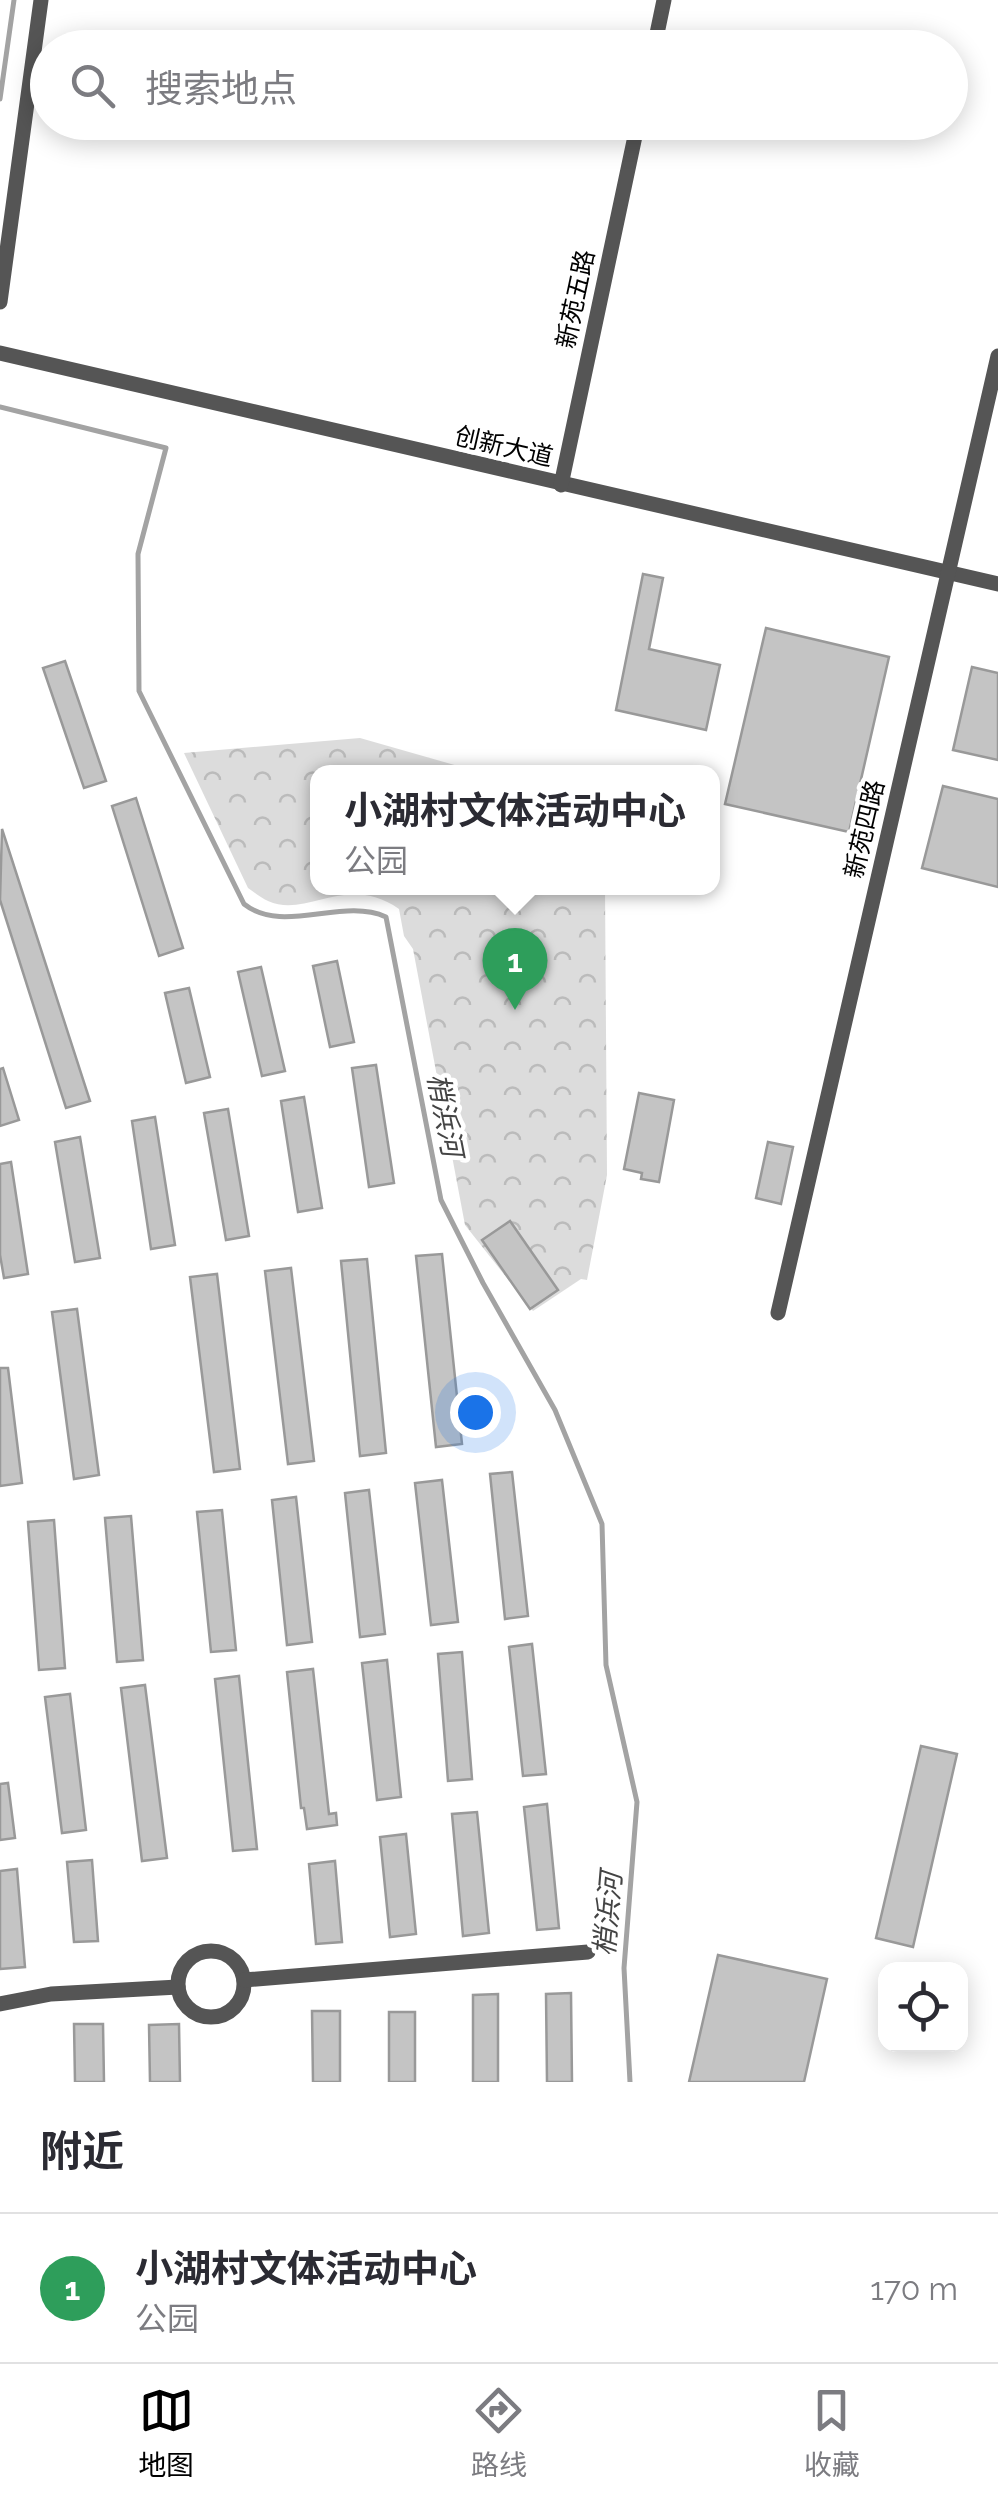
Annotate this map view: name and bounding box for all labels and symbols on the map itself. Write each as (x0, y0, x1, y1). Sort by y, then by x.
street label: 新苑五路 (550, 247, 600, 351)
street label: 创新大道 (452, 420, 556, 472)
street label: 新苑四路 (838, 777, 890, 881)
pin: 1 (482, 928, 548, 1010)
water label: 梢浜河 (421, 1071, 470, 1164)
your location (450, 1387, 501, 1438)
water label: 梢浜河 (588, 1866, 629, 1957)

